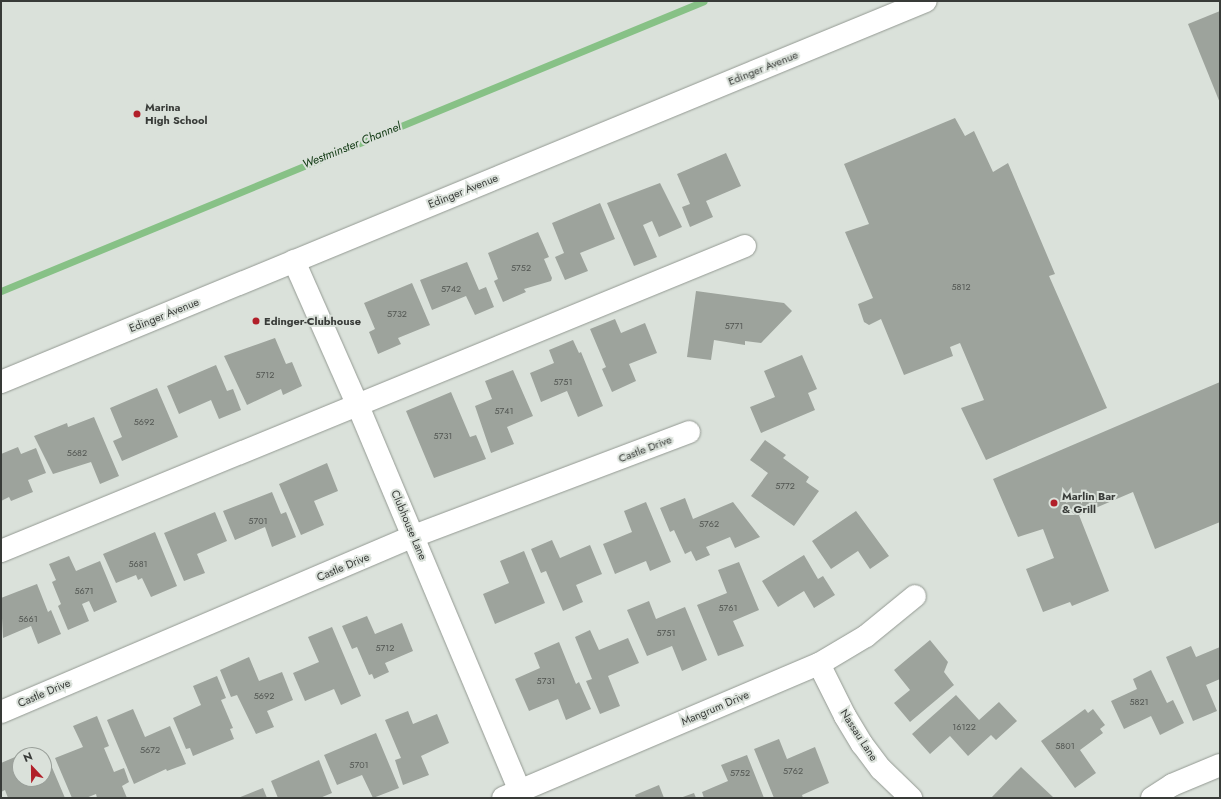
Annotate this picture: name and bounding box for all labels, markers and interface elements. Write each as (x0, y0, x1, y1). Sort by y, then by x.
street label: Edinger Avenue (726, 48, 800, 88)
place label: Marina High School (145, 101, 207, 127)
marker: Marina High School (132, 109, 142, 119)
water label: Westminster Channel (301, 120, 403, 172)
street label: Edinger Avenue (426, 171, 500, 211)
house number: 5752 (511, 263, 531, 273)
house number: 5812 (951, 282, 971, 292)
house number: 5742 (441, 284, 461, 294)
street label: Edinger Avenue (127, 295, 201, 335)
house number: 5732 (387, 309, 407, 319)
place label: Edinger-Clubhouse (264, 314, 361, 328)
marker: Edinger-Clubhouse (251, 316, 261, 326)
house number: 5771 (725, 321, 743, 331)
house number: 5712 (256, 370, 274, 380)
house number: 5751 (554, 377, 572, 387)
house number: 5741 (494, 406, 514, 416)
house number: 5692 (134, 417, 154, 427)
house number: 5731 (434, 431, 452, 441)
street label: Castle Drive (617, 433, 673, 465)
house number: 5682 (67, 448, 87, 458)
house number: 5772 (775, 481, 795, 491)
street label: Clubhouse Lane (388, 488, 430, 562)
place label: Marlin Bar & Grill (1062, 490, 1116, 516)
marker: Marlin Bar & Grill (1049, 498, 1059, 508)
house number: 5701 (248, 516, 268, 526)
house number: 5762 (699, 519, 719, 529)
street label: Castle Drive (315, 550, 371, 584)
house number: 5681 (128, 559, 148, 569)
house number: 5671 (74, 586, 94, 596)
house number: 5761 (718, 603, 738, 613)
house number: 5661 (18, 614, 38, 624)
house number: 5751 (657, 628, 675, 638)
house number: 5712 (376, 643, 394, 653)
street label: Castle Drive (16, 676, 72, 710)
house number: 5731 (537, 676, 555, 686)
street label: Mangrum Drive (679, 688, 751, 728)
house number: 5692 (254, 691, 274, 701)
house number: 5821 (1129, 697, 1149, 707)
street label: Nassau Lane (837, 707, 881, 763)
house number: 16122 (952, 722, 976, 732)
house number: 5801 (1055, 741, 1075, 751)
house number: 5672 (140, 745, 160, 755)
north arrow (12, 747, 52, 787)
text: N (21, 748, 35, 766)
house number: 5701 (349, 760, 369, 770)
house number: 5762 (783, 766, 803, 776)
house number: 5752 (730, 768, 750, 778)

